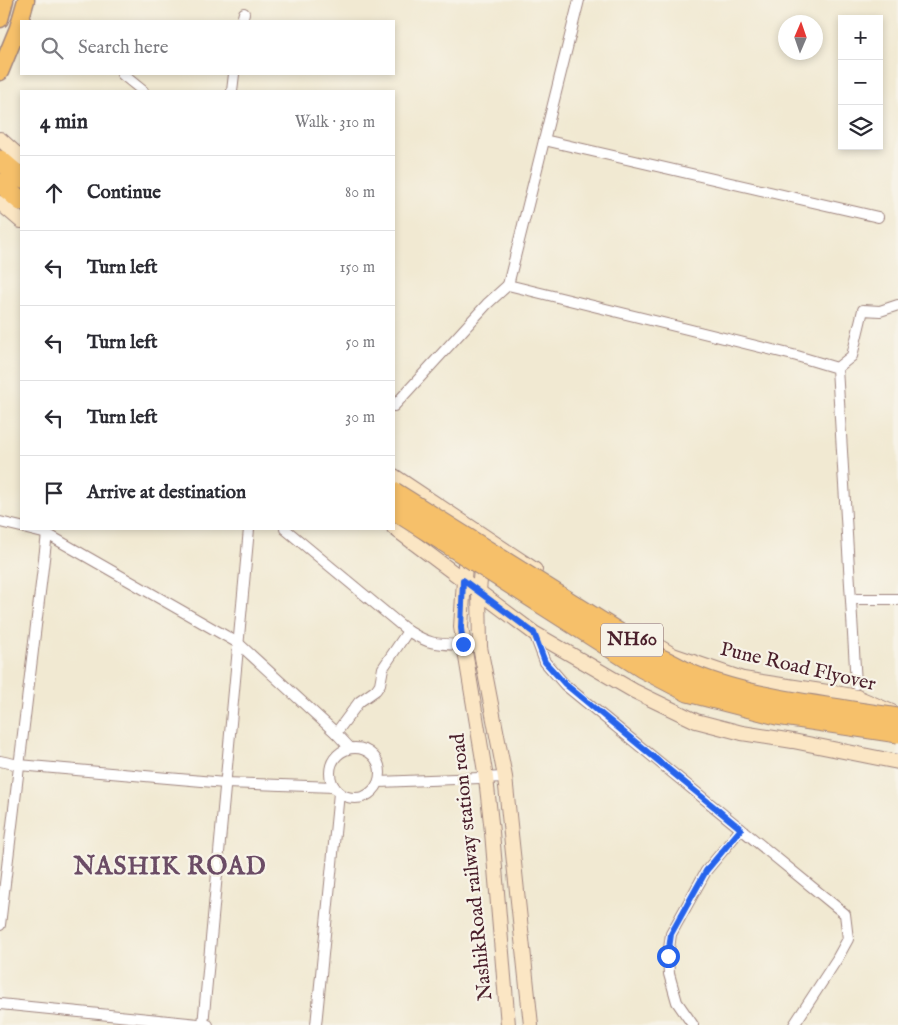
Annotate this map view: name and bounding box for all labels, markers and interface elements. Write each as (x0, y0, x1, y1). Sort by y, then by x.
north arrow (778, 15, 823, 60)
map controls (838, 15, 883, 150)
button: + (838, 15, 883, 60)
search box (20, 20, 395, 75)
icon: search (38, 34, 66, 62)
text: Search here (78, 36, 169, 60)
button: − (838, 60, 883, 105)
button: layers (838, 105, 883, 150)
text: 4 min (40, 109, 88, 136)
text: Walk · 310 m (295, 113, 375, 133)
icon: ahead (40, 179, 68, 207)
text: Continue (87, 181, 161, 205)
text: 80 m (345, 183, 375, 203)
icon: left (40, 254, 68, 282)
text: Turn left (87, 256, 158, 280)
text: 150 m (340, 258, 375, 278)
icon: left (40, 329, 68, 357)
text: Turn left (87, 331, 158, 355)
text: 50 m (346, 333, 375, 353)
icon: left (40, 404, 68, 432)
text: Turn left (87, 406, 158, 430)
text: 30 m (345, 408, 375, 428)
icon: arrive (40, 479, 68, 507)
text: Arrive at destination (87, 481, 246, 505)
road number: NH60 (601, 624, 663, 656)
route end (452, 633, 475, 656)
street label: Pune Road Flyover (718, 637, 879, 697)
street label: NashikRoad railway station road (445, 732, 498, 1002)
district label: NASHIK ROAD (72, 851, 267, 883)
route start (657, 945, 680, 968)

